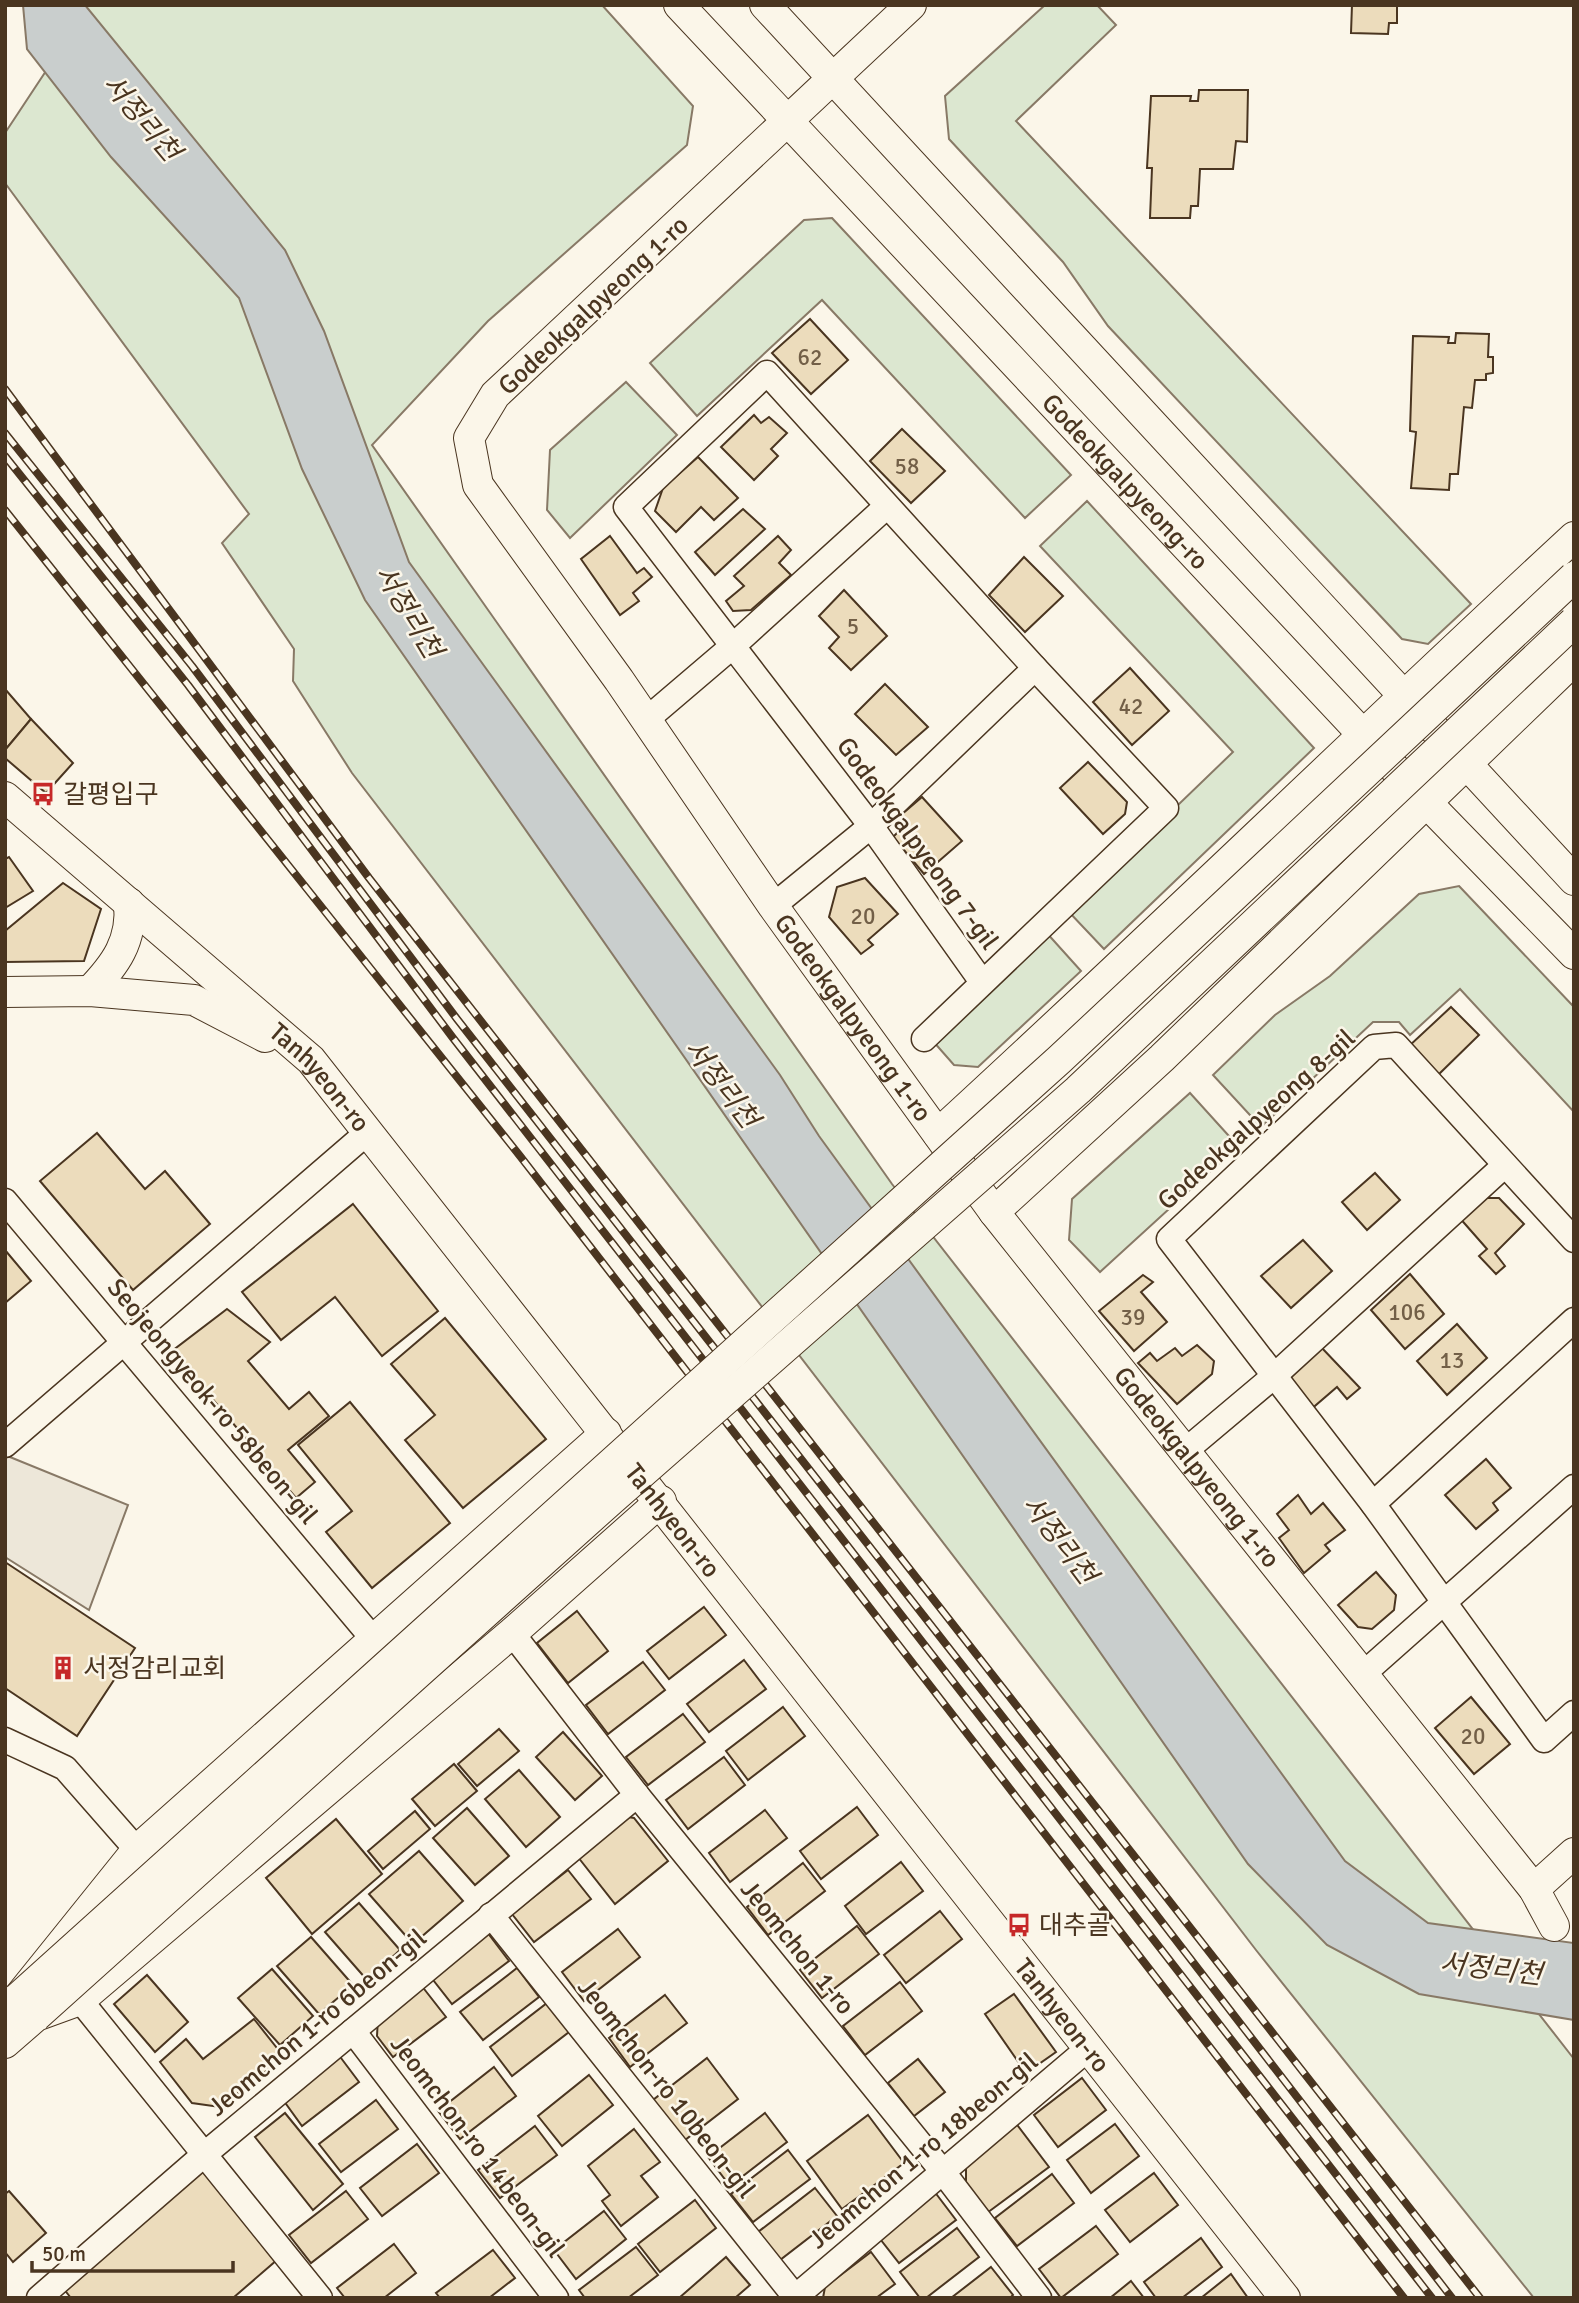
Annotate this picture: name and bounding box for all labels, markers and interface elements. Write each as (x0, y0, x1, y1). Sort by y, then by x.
water label: 서정리천 (95, 67, 189, 171)
street label: Godeokgalpyeong 1-ro (492, 209, 695, 402)
house number: 62 (798, 343, 822, 372)
street label: Godeokgalpyeong-ro (1035, 387, 1215, 577)
house number: 58 (895, 452, 919, 481)
water label: 서정리천 (367, 559, 451, 667)
house number: 5 (847, 612, 859, 641)
house number: 42 (1119, 692, 1143, 721)
street label: Godeokgalpyeong 7-gil (829, 731, 1005, 956)
place label: 갈평입구 (63, 779, 159, 811)
bus stop icon: 갈평입구 (29, 780, 57, 808)
house number: 20 (851, 902, 875, 931)
street label: Godeokgalpyeong 1-ro (767, 908, 938, 1128)
street label: Tanhyeon-ro (262, 1016, 376, 1139)
street label: Godeokgalpyeong 8-gil (1151, 1023, 1362, 1217)
water label: 서정리천 (677, 1032, 768, 1138)
street label: Seojeongyeok-ro 58beon-gil (100, 1272, 324, 1531)
house number: 106 (1388, 1298, 1426, 1327)
house number: 39 (1121, 1303, 1145, 1332)
house number: 13 (1440, 1346, 1464, 1375)
street label: Godeokgalpyeong 1-ro (1107, 1360, 1287, 1575)
street label: Tanhyeon-ro (618, 1457, 727, 1584)
water label: 서정리천 (1015, 1488, 1106, 1594)
place label: 서정감리교회 (83, 1653, 227, 1685)
building icon: 서정감리교회 (49, 1654, 77, 1682)
house number: 20 (1461, 1722, 1485, 1751)
street label: Jeomchon 1-ro (733, 1874, 861, 2021)
place label: 대추골 (1039, 1910, 1111, 1942)
bus stop icon: 대추골 (1005, 1911, 1033, 1939)
street label: Jeomchon 1-ro 6beon-gil (202, 1922, 433, 2123)
water label: 서정리천 (1438, 1946, 1547, 1993)
street label: Tanhyeon-ro (1007, 1952, 1117, 2079)
street label: Jeomchon-ro 10beon-gil (570, 1972, 762, 2205)
street label: Jeomchon-ro 14beon-gil (383, 2029, 571, 2264)
street label: Jeomchon 1-ro 18beon-gil (803, 2046, 1045, 2256)
scale bar (32, 2230, 233, 2274)
text: 50 m (42, 2241, 86, 2267)

